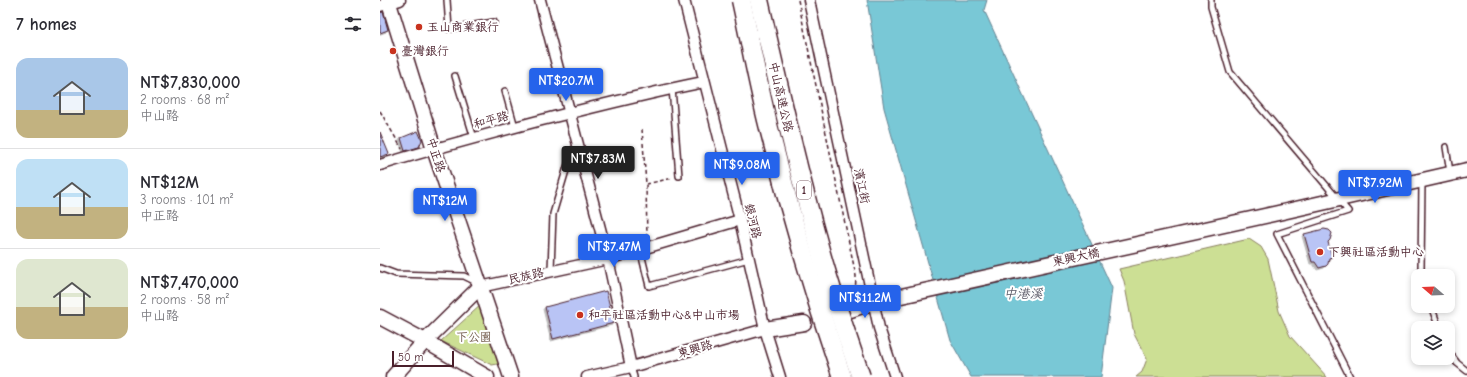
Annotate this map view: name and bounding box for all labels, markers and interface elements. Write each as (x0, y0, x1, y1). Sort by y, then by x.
icon: filters (342, 13, 364, 35)
text: 7 homes (16, 15, 77, 34)
place label: 玉山商業銀行 (427, 20, 499, 34)
marker: 玉山商業銀行 (414, 22, 424, 32)
place label: 臺灣銀行 (401, 44, 449, 58)
marker: 臺灣銀行 (388, 46, 398, 56)
street label: 中山高速公路 (766, 60, 796, 134)
pin: NT$20.7M (525, 68, 607, 102)
text: NT$7,830,000 (140, 73, 240, 92)
text: NT$20.7M (538, 73, 594, 88)
icon: home (48, 74, 96, 122)
text: 2 rooms · 68 m² (140, 92, 229, 107)
text: 中山路 (140, 108, 179, 123)
street label: 和平路 (472, 109, 510, 131)
street label: 中正路 (424, 136, 448, 174)
pin: NT$7.83M (557, 146, 639, 180)
text: NT$7.83M (571, 151, 625, 166)
pin: NT$9.08M (701, 152, 783, 186)
text: NT$9.08M (714, 157, 770, 172)
street label: 濱江街 (851, 167, 873, 205)
pin: NT$7.92M (1334, 170, 1416, 204)
text: NT$12M (140, 173, 199, 192)
icon: home (48, 175, 96, 223)
text: NT$7.92M (1347, 175, 1403, 190)
road number: 1 (797, 181, 811, 199)
pin: NT$12M (412, 188, 478, 222)
text: 3 rooms · 101 m² (140, 192, 233, 207)
text: NT$12M (422, 193, 468, 208)
street label: 銀河路 (742, 202, 764, 240)
text: 中正路 (140, 208, 179, 223)
pin: NT$7.47M (573, 234, 655, 268)
text: NT$7.47M (587, 239, 641, 254)
street label: 東興大橋 (1051, 245, 1101, 269)
place label: 下興社區活動中心 (1328, 245, 1424, 259)
marker: 下興社區活動中心 (1315, 247, 1325, 257)
street label: 民族路 (507, 265, 545, 287)
north arrow (1411, 269, 1455, 313)
map controls (1411, 269, 1455, 365)
text: NT$7,470,000 (140, 273, 239, 292)
icon: home (48, 275, 96, 323)
pin: NT$11.2M (824, 285, 906, 319)
water label: 中港溪 (1003, 286, 1043, 301)
text: NT$11.2M (839, 290, 891, 305)
text: 2 rooms · 58 m² (140, 292, 229, 307)
text: 中山路 (140, 308, 179, 323)
place label: 和平社區活動中心&中山市場 (588, 308, 740, 322)
marker: 和平社區活動中心&中山市場 (575, 310, 585, 320)
button: layers (1411, 321, 1455, 365)
park label: 下公園 (456, 330, 492, 344)
street label: 東興路 (676, 337, 714, 361)
scale bar (392, 349, 454, 368)
text: 50 m (398, 351, 423, 364)

